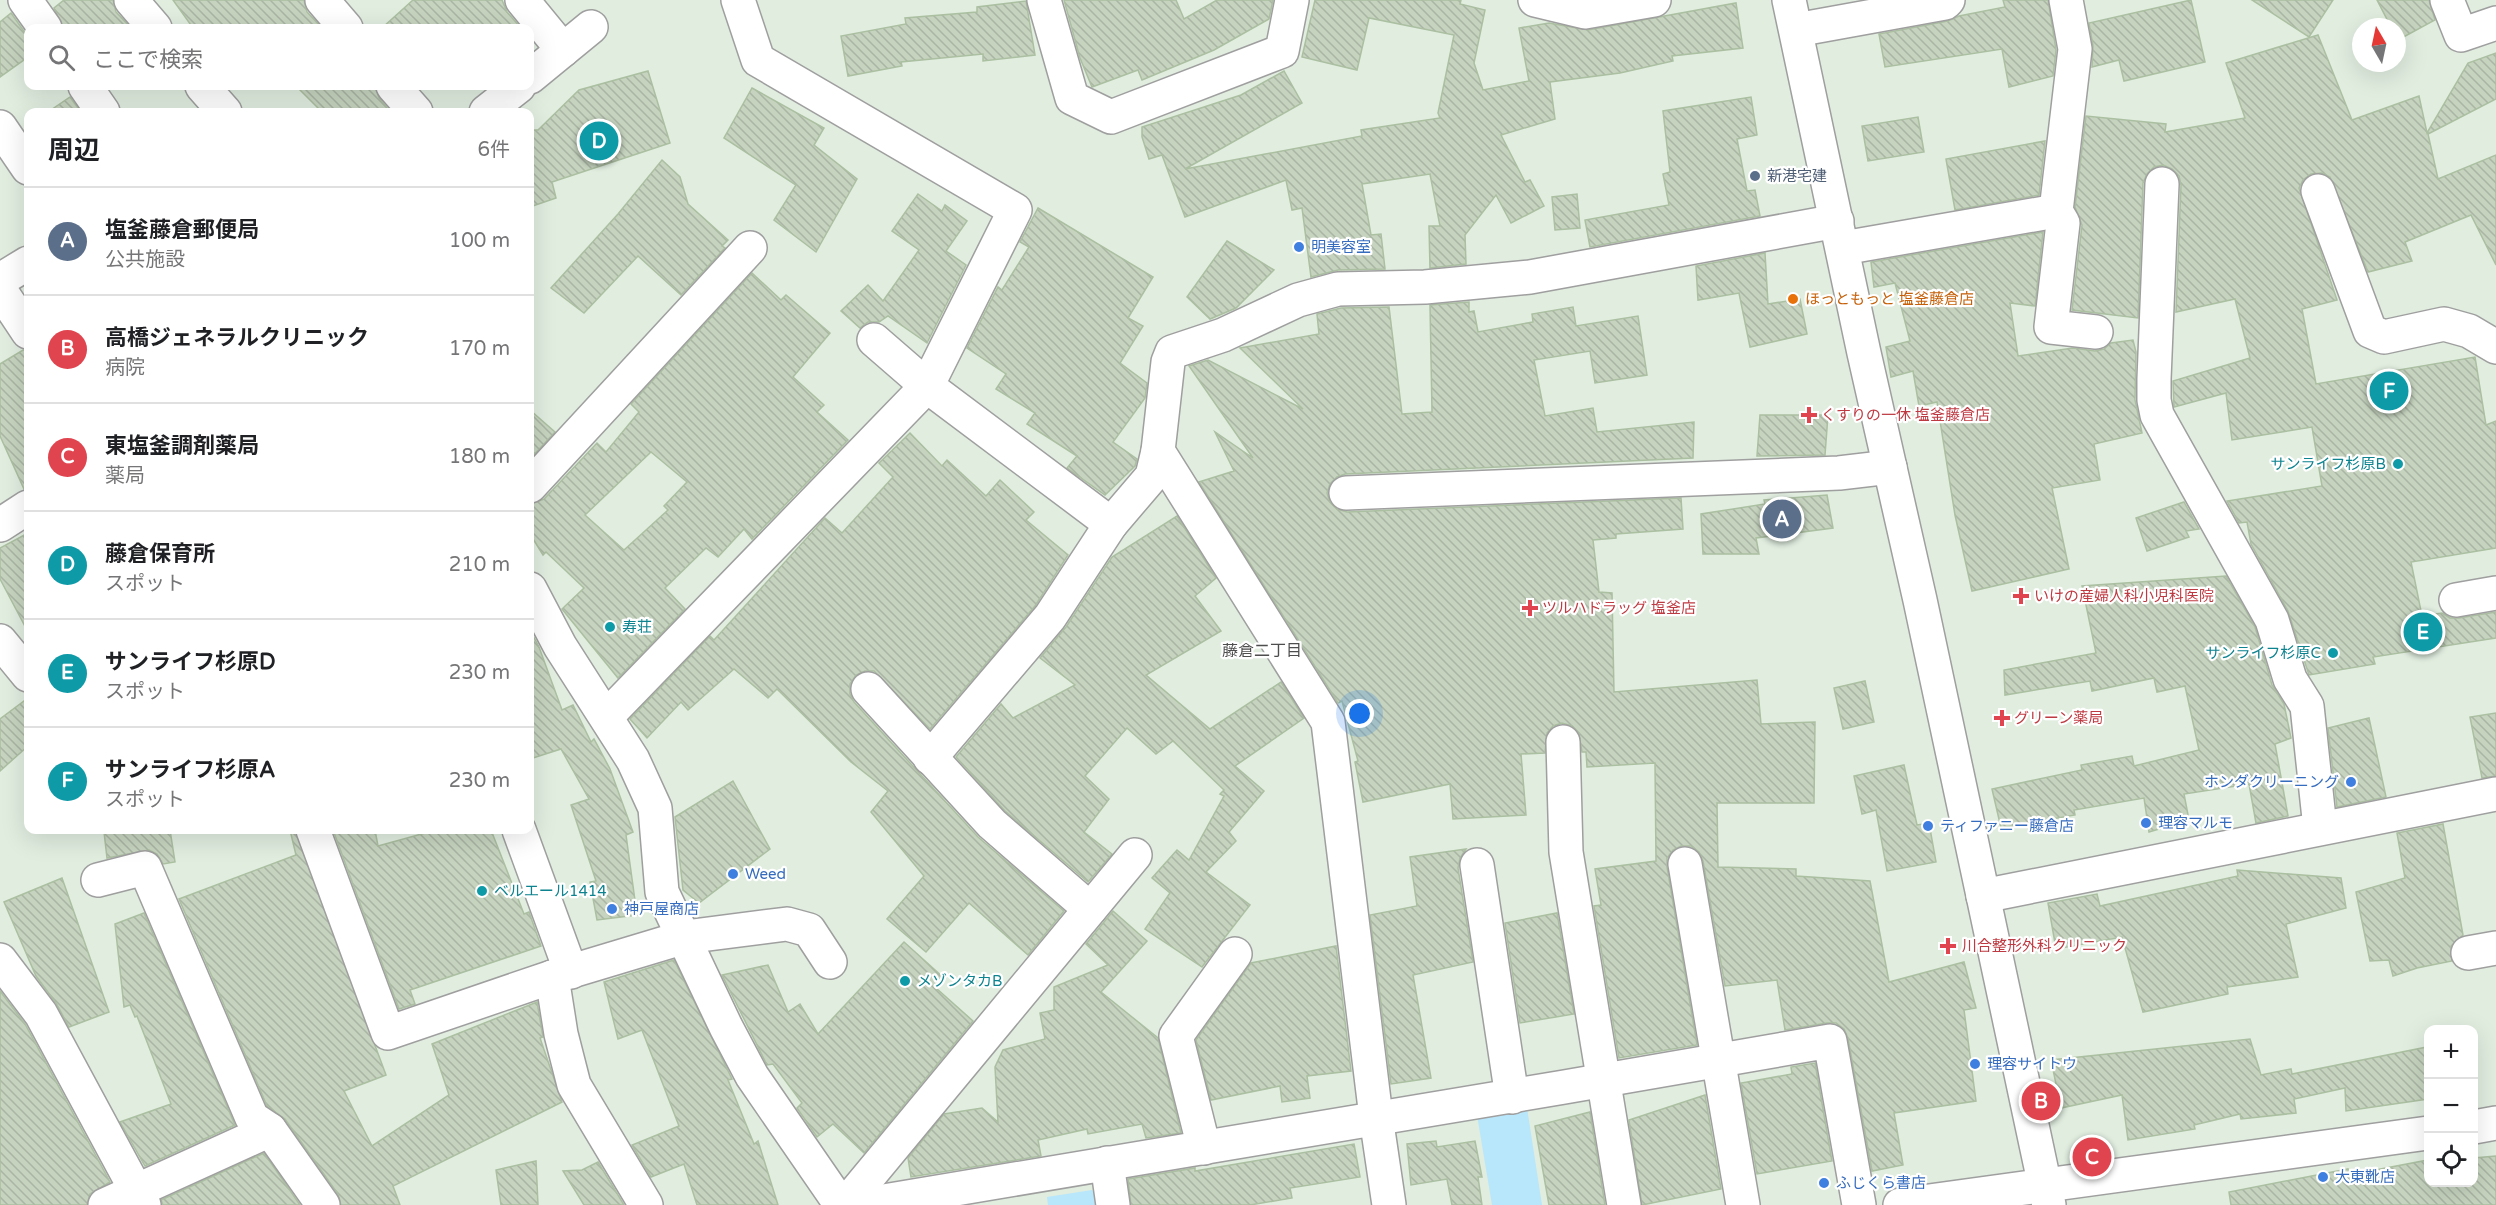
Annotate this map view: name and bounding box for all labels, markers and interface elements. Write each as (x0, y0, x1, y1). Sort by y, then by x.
north arrow (2352, 18, 2406, 72)
search box (24, 24, 534, 90)
icon: search (45, 41, 78, 74)
text: ここで検索 (93, 47, 203, 73)
pin: D (580, 118, 618, 164)
text: 周辺 (48, 135, 100, 166)
text: 6件 (477, 138, 510, 162)
place label: 新港宅建 (1767, 167, 1827, 185)
marker: 新港宅建 (1748, 169, 1762, 183)
text: 塩釜藤倉郵便局 (105, 217, 259, 243)
text: A (60, 229, 75, 253)
text: 100 m (449, 229, 510, 253)
place label: 明美容室 (1311, 238, 1371, 256)
marker: 明美容室 (1292, 240, 1306, 254)
text: 公共施設 (105, 248, 185, 272)
place label: ほっともっと 塩釜藤倉店 (1805, 290, 1974, 308)
marker: ほっともっと 塩釜藤倉店 (1786, 292, 1800, 306)
text: 高橋ジェネラルクリニック (105, 325, 369, 351)
text: B (61, 337, 74, 361)
text: 170 m (449, 337, 510, 361)
text: 病院 (105, 356, 145, 380)
pin: F (2370, 368, 2408, 414)
place label: くすりの一休 塩釜藤倉店 (1821, 406, 1990, 424)
marker: くすりの一休 塩釜藤倉店 (1802, 408, 1816, 422)
text: 東塩釜調剤薬局 (105, 433, 259, 459)
text: C (61, 445, 74, 469)
text: 180 m (449, 445, 510, 469)
place label: サンライフ杉原B (2271, 455, 2386, 473)
marker: サンライフ杉原B (2391, 457, 2405, 471)
text: 薬局 (105, 464, 145, 488)
pin: A (1762, 496, 1802, 542)
text: 藤倉保育所 (105, 541, 215, 567)
text: D (60, 553, 75, 577)
text: 210 m (449, 553, 510, 577)
text: スポット (105, 572, 185, 596)
marker: いけの産婦人科小児科医院 (2012, 587, 2030, 605)
place label: いけの産婦人科小児科医院 (2034, 587, 2214, 605)
place label: ツルハドラッグ 塩釜店 (1542, 599, 1696, 617)
marker: ツルハドラッグ 塩釜店 (1523, 601, 1537, 615)
pin: E (2404, 610, 2442, 654)
place label: 寿荘 (622, 618, 652, 636)
marker: 寿荘 (603, 620, 617, 634)
district label: 藤倉二丁目 (1222, 641, 1302, 661)
place label: サンライフ杉原C (2206, 644, 2321, 662)
marker: サンライフ杉原C (2326, 646, 2340, 660)
text: サンライフ杉原D (105, 649, 276, 675)
text: E (61, 661, 74, 685)
text: 230 m (449, 661, 510, 685)
text: スポット (105, 680, 185, 704)
your location (1345, 699, 1374, 728)
place label: グリーン薬局 (2014, 709, 2103, 727)
marker: グリーン薬局 (1995, 711, 2009, 725)
text: サンライフ杉原A (105, 757, 275, 783)
text: F (61, 769, 74, 793)
text: 230 m (449, 769, 510, 793)
place label: ホンダクリーニング (2204, 773, 2339, 791)
marker: ホンダクリーニング (2344, 775, 2358, 789)
text: スポット (105, 788, 185, 812)
place label: 理容マルモ (2158, 814, 2233, 832)
marker: 理容マルモ (2139, 816, 2153, 830)
place label: ティファニー藤倉店 (1940, 817, 2074, 835)
marker: ティファニー藤倉店 (1921, 819, 1935, 833)
place label: Weed (745, 865, 786, 883)
marker: Weed (726, 867, 740, 881)
place label: ベルエール1414 (494, 882, 607, 900)
marker: ベルエール1414 (475, 884, 489, 898)
place label: 神戸屋商店 (624, 900, 699, 918)
marker: 神戸屋商店 (605, 902, 619, 916)
marker: 川合整形外科クリニック (1939, 937, 1957, 955)
place label: 川合整形外科クリニック (1962, 937, 2127, 955)
place label: メゾンタカB (917, 972, 1002, 990)
marker: メゾンタカB (898, 974, 912, 988)
map controls (2424, 1025, 2478, 1187)
button: + (2424, 1025, 2478, 1079)
place label: 理容サイトウ (1987, 1055, 2077, 1073)
marker: 理容サイトウ (1968, 1057, 1982, 1071)
pin: B (2022, 1078, 2060, 1124)
button: − (2424, 1079, 2478, 1133)
button: locate (2424, 1133, 2478, 1187)
pin: C (2072, 1134, 2112, 1180)
place label: 大東靴店 (2335, 1168, 2395, 1186)
marker: 大東靴店 (2316, 1170, 2330, 1184)
place label: ふじくら書店 (1836, 1174, 1926, 1192)
marker: ふじくら書店 (1817, 1176, 1831, 1190)

